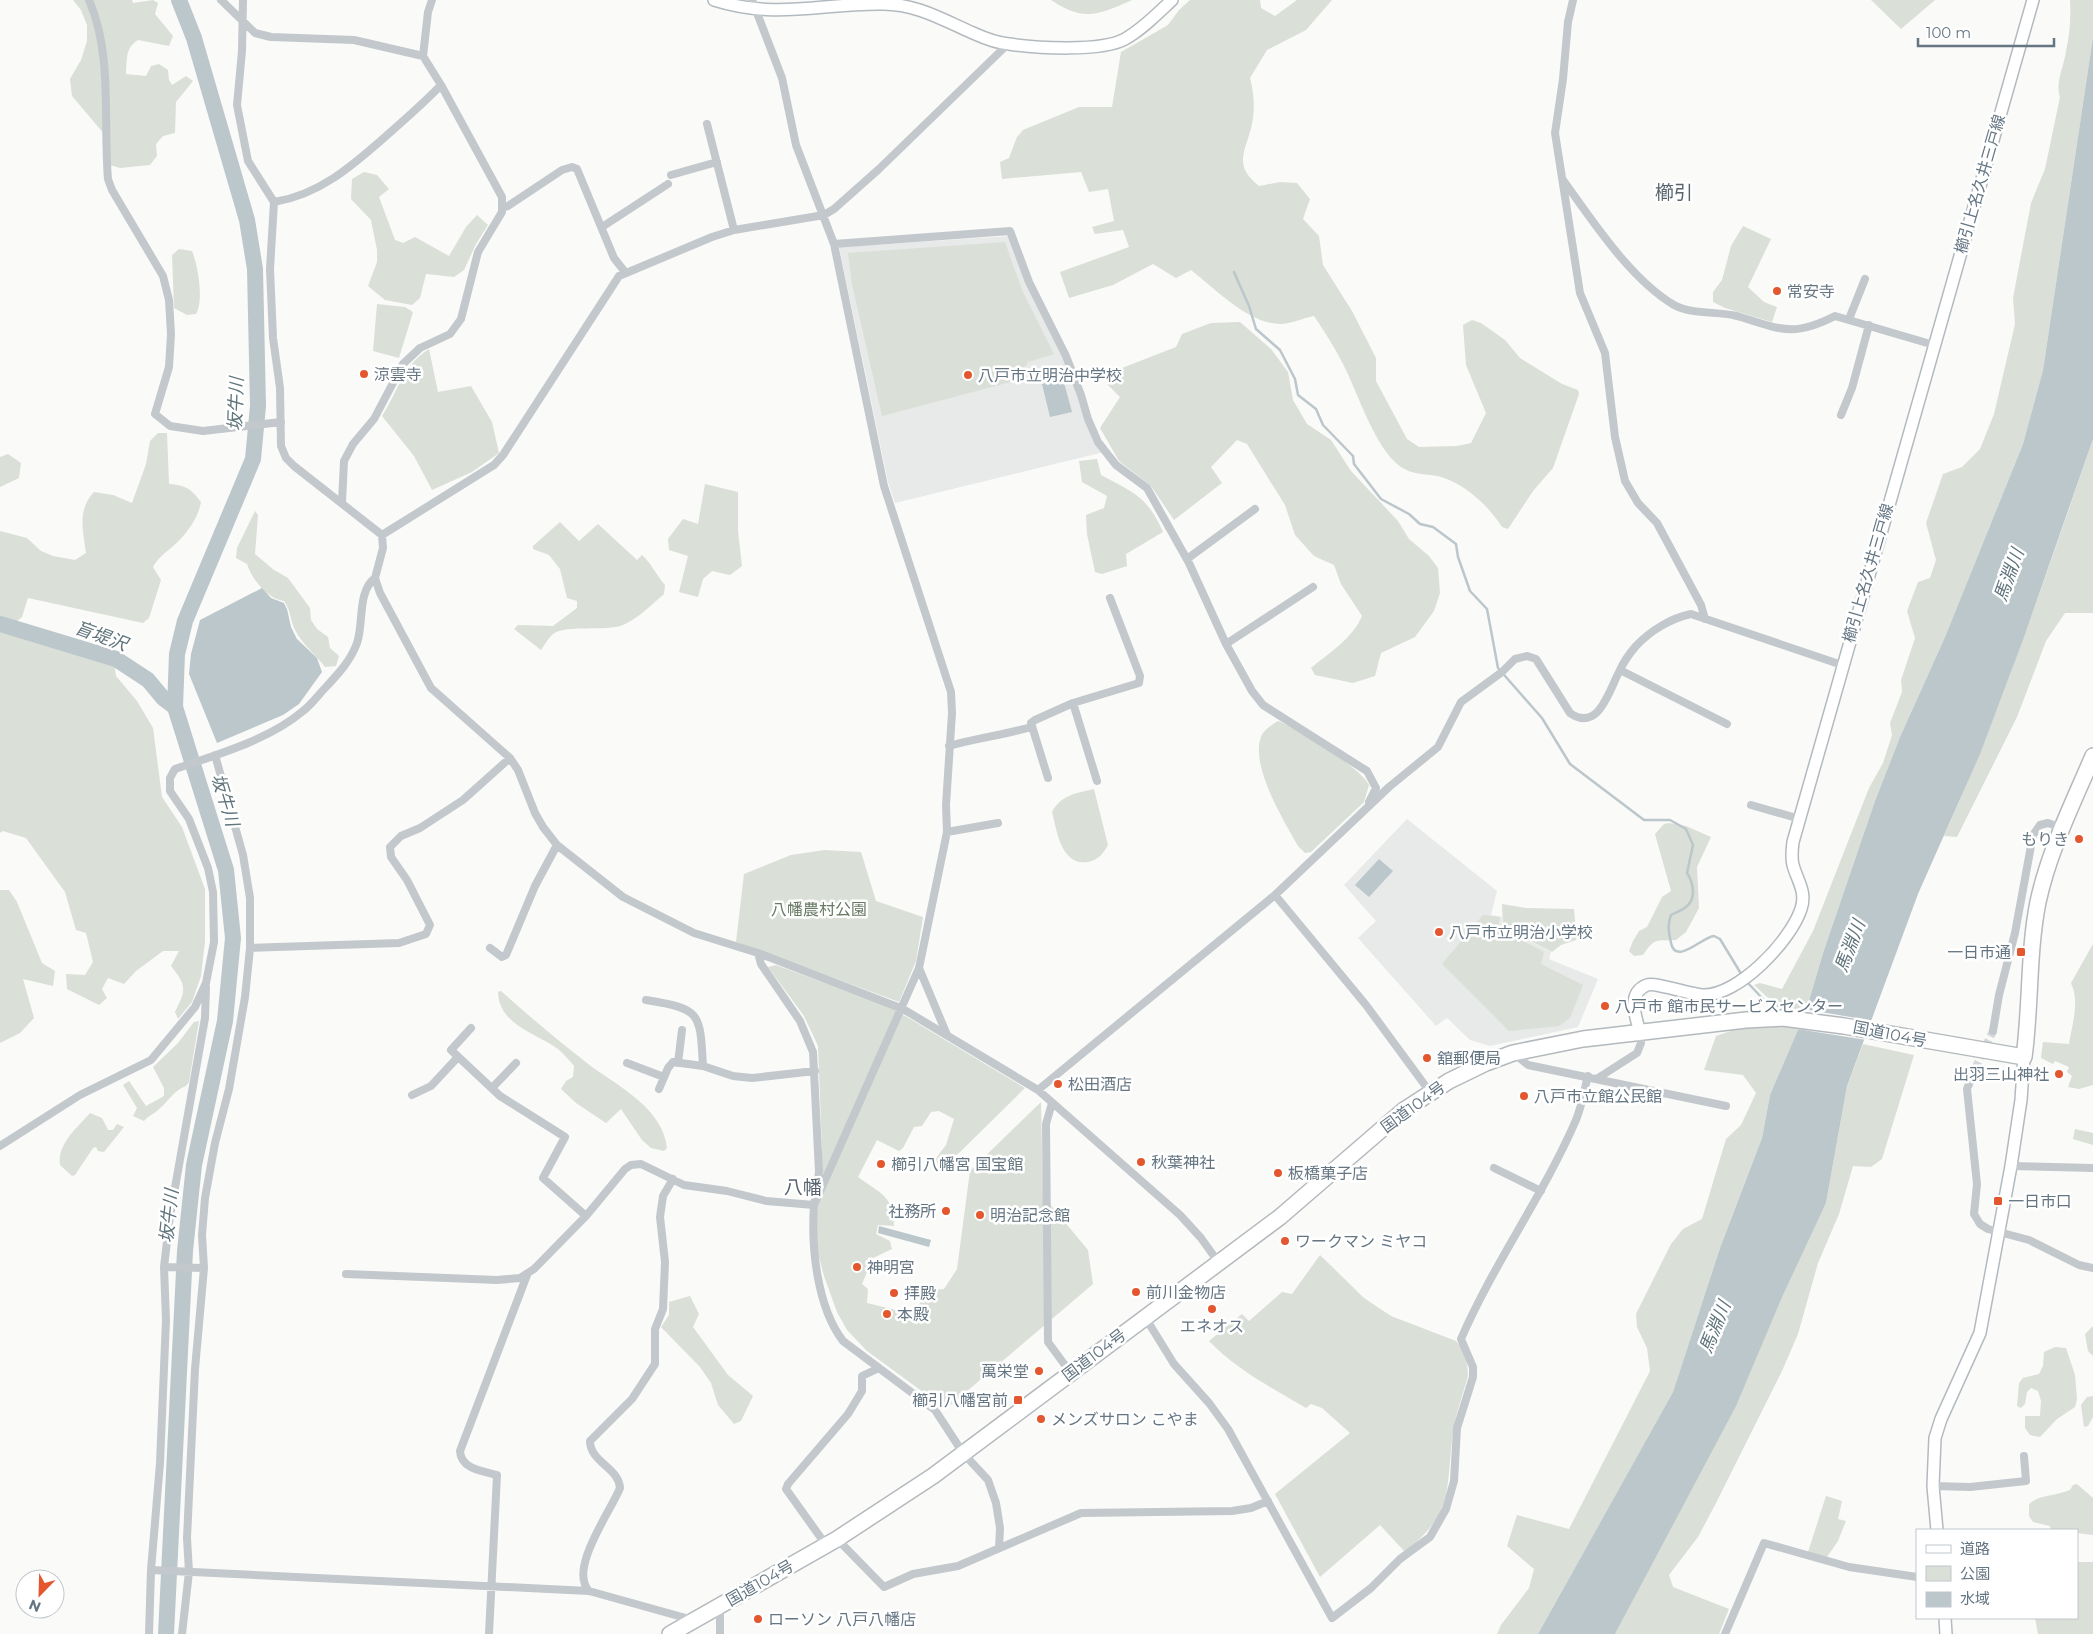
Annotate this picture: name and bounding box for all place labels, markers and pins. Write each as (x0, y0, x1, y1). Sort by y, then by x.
place label: 常安寺 (1787, 282, 1835, 301)
marker: 常安寺 (1771, 285, 1783, 297)
place label: 涼雲寺 (374, 365, 422, 384)
place label: 八戸市立明治中学校 (978, 366, 1122, 385)
marker: 涼雲寺 (358, 368, 370, 380)
marker: 八戸市立明治中学校 (962, 369, 974, 381)
place label: もりき (2021, 830, 2069, 849)
marker: もりき (2073, 833, 2085, 845)
place label: 八戸市立明治小学校 (1449, 923, 1593, 942)
marker: 八戸市立明治小学校 (1433, 926, 1445, 938)
place label: 一日市通 (1947, 943, 2011, 962)
marker: 一日市通 (2015, 946, 2027, 958)
place label: 八戸市 館市民サービスセンター (1615, 997, 1843, 1016)
marker: 八戸市 館市民サービスセンター (1599, 1000, 1611, 1012)
place label: 舘郵便局 (1437, 1049, 1501, 1068)
marker: 舘郵便局 (1421, 1052, 1433, 1064)
place label: 出羽三山神社 (1953, 1065, 2049, 1084)
marker: 出羽三山神社 (2053, 1068, 2065, 1080)
place label: 松田酒店 (1068, 1075, 1132, 1094)
marker: 松田酒店 (1052, 1078, 1064, 1090)
place label: 八戸市立館公民館 (1534, 1087, 1662, 1106)
marker: 八戸市立館公民館 (1518, 1090, 1530, 1102)
place label: 秋葉神社 (1151, 1153, 1215, 1172)
place label: 櫛引八幡宮 国宝館 (891, 1155, 1023, 1174)
marker: 秋葉神社 (1135, 1156, 1147, 1168)
marker: 櫛引八幡宮 国宝館 (875, 1158, 887, 1170)
place label: 板橋菓子店 (1288, 1164, 1368, 1183)
marker: 板橋菓子店 (1272, 1167, 1284, 1179)
place label: 一日市口 (2008, 1192, 2072, 1211)
marker: 一日市口 (1992, 1195, 2004, 1207)
place label: 社務所 (888, 1202, 936, 1221)
marker: 社務所 (940, 1205, 952, 1217)
place label: 明治記念館 (990, 1206, 1070, 1225)
marker: 明治記念館 (974, 1209, 986, 1221)
place label: ワークマン ミヤコ (1295, 1232, 1427, 1251)
marker: ワークマン ミヤコ (1279, 1235, 1291, 1247)
place label: 神明宮 (867, 1258, 915, 1277)
marker: 神明宮 (851, 1261, 863, 1273)
place label: 前川金物店 (1146, 1283, 1226, 1302)
place label: 拝殿 (904, 1284, 936, 1303)
marker: 前川金物店 (1130, 1286, 1142, 1298)
marker: 拝殿 (888, 1287, 900, 1299)
marker: エネオス (1206, 1303, 1218, 1315)
place label: 本殿 (897, 1305, 929, 1324)
marker: 本殿 (881, 1308, 893, 1320)
place label: エネオス (1180, 1317, 1244, 1336)
place label: 萬栄堂 (981, 1362, 1029, 1381)
marker: 萬栄堂 (1033, 1365, 1045, 1377)
place label: 櫛引八幡宮前 (912, 1391, 1008, 1410)
marker: 櫛引八幡宮前 (1012, 1394, 1024, 1406)
place label: メンズサロン こやま (1051, 1410, 1199, 1429)
marker: メンズサロン こやま (1035, 1413, 1047, 1425)
place label: ローソン 八戸八幡店 (768, 1610, 916, 1629)
marker: ローソン 八戸八幡店 (752, 1613, 764, 1625)

